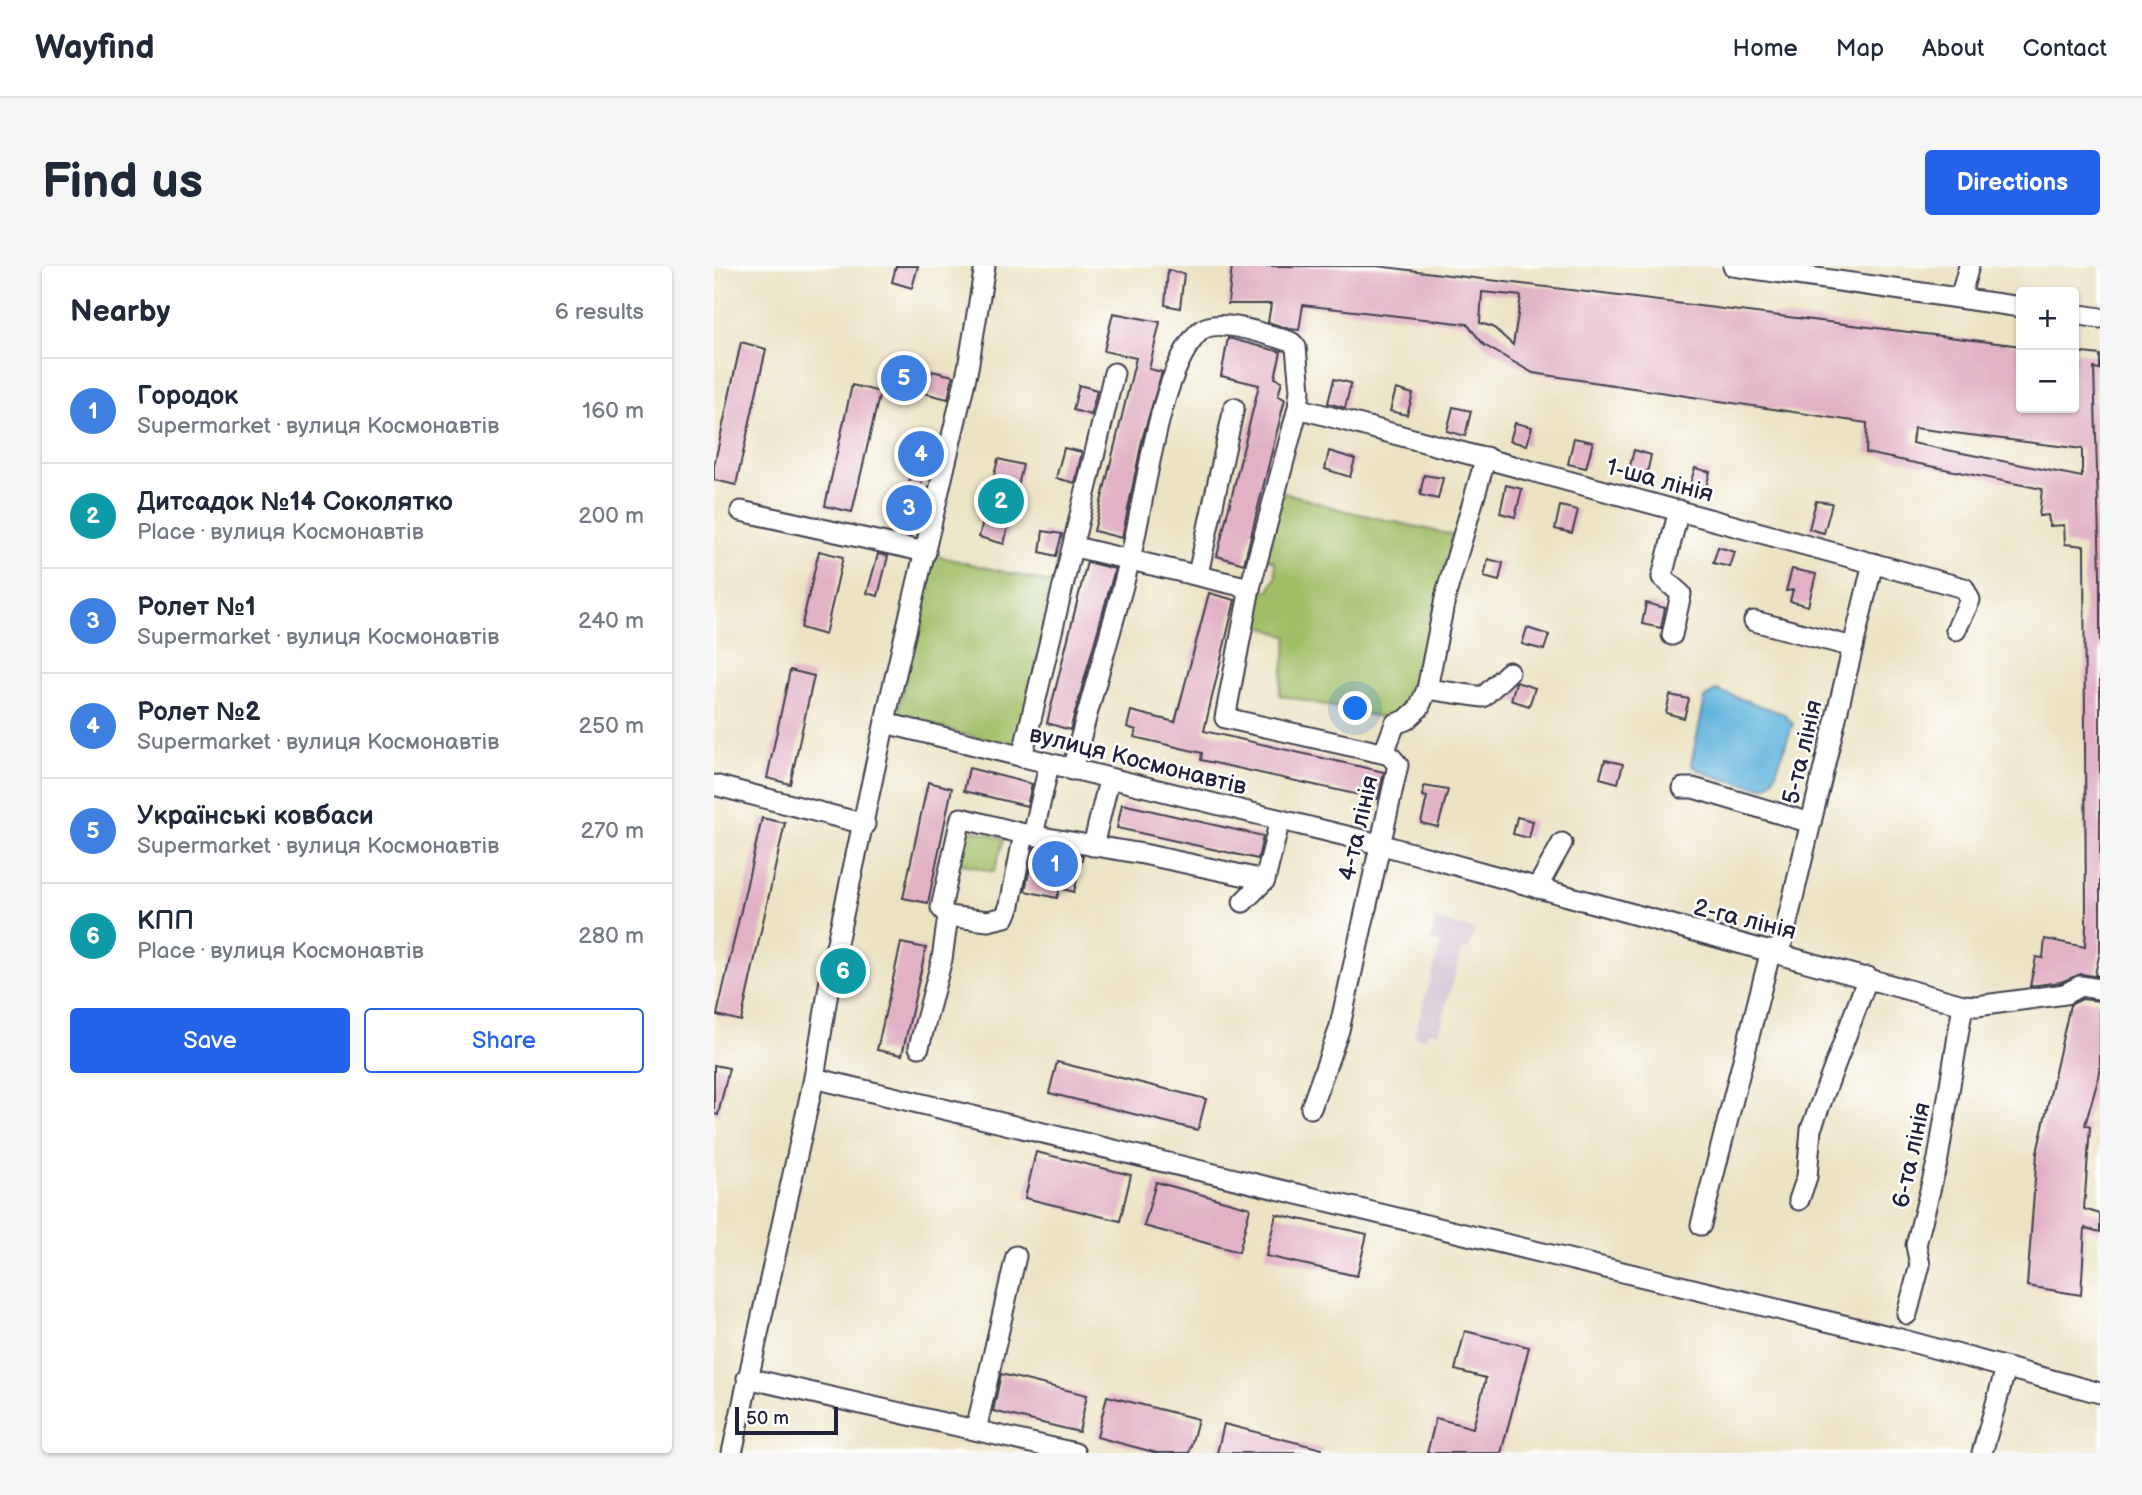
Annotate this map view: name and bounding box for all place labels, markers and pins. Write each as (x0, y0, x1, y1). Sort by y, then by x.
pin: 5 (881, 352, 927, 404)
pin: 4 (898, 428, 944, 480)
pin: 2 (978, 475, 1024, 527)
pin: 3 (886, 482, 932, 534)
pin: 1 (1032, 838, 1078, 890)
pin: 6 (820, 945, 866, 997)

